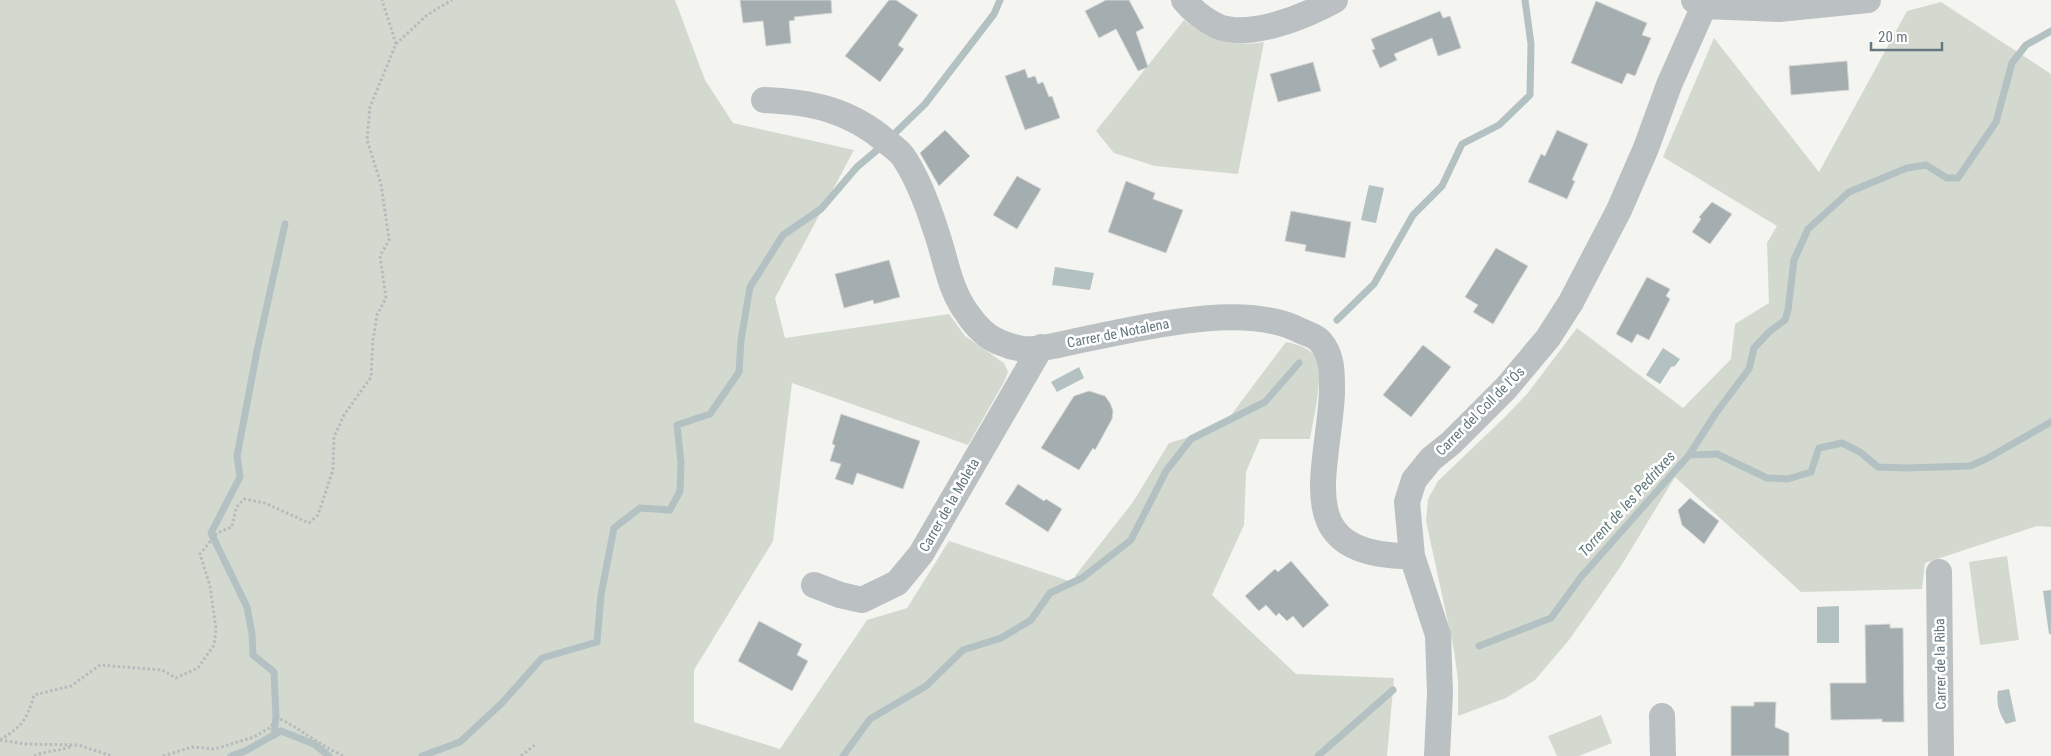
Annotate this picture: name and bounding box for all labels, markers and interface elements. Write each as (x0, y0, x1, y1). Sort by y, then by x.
scale bar (1871, 20, 1942, 52)
text: 20 m (1878, 28, 1908, 46)
street label: Carrer de Notalena (1066, 315, 1170, 351)
street label: Carrer del Coll de l'Ós (1432, 363, 1528, 459)
water label: Torrent de les Pedritxes (1575, 447, 1679, 561)
street label: Carrer de la Moleta (916, 455, 982, 555)
street label: Carrer de la Riba (1931, 618, 1949, 710)

